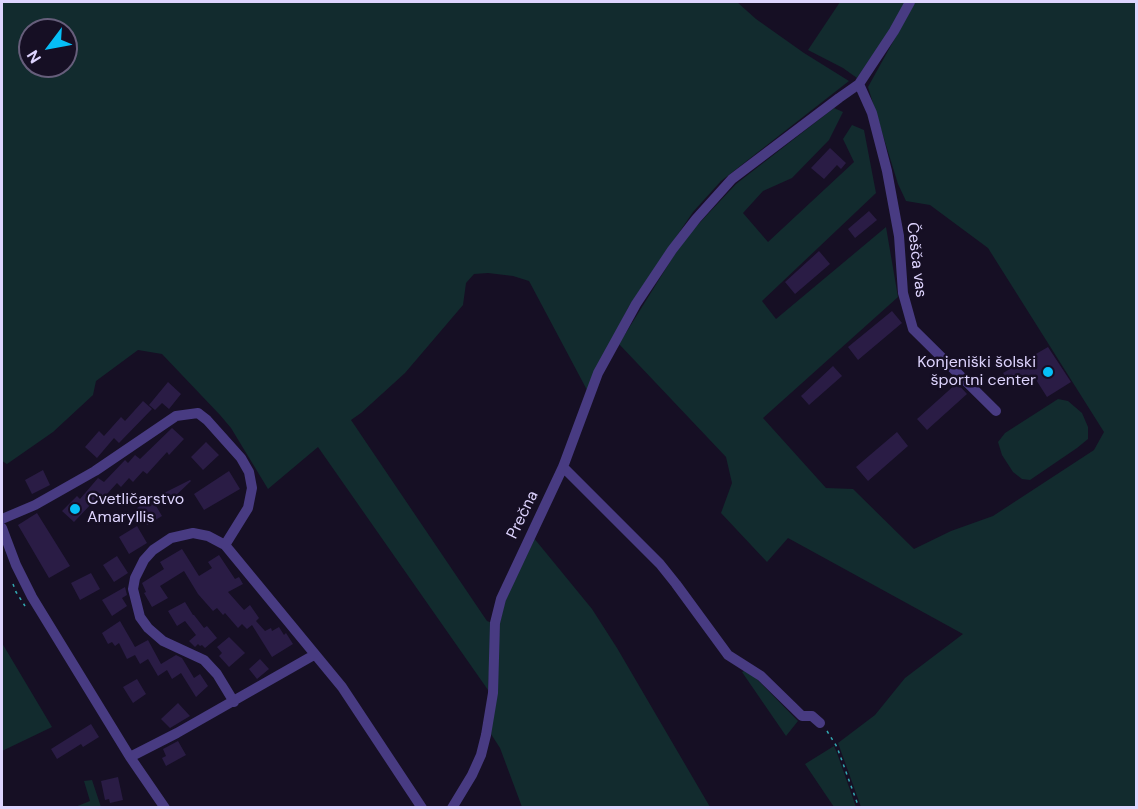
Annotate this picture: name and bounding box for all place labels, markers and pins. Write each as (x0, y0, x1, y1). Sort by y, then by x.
place label: Konjeniški šolski športni center (917, 353, 1036, 391)
marker: Konjeniški šolski športni center (1041, 365, 1055, 379)
place label: Cvetličarstvo Amaryllis (87, 490, 184, 528)
marker: Cvetličarstvo Amaryllis (68, 502, 82, 516)

